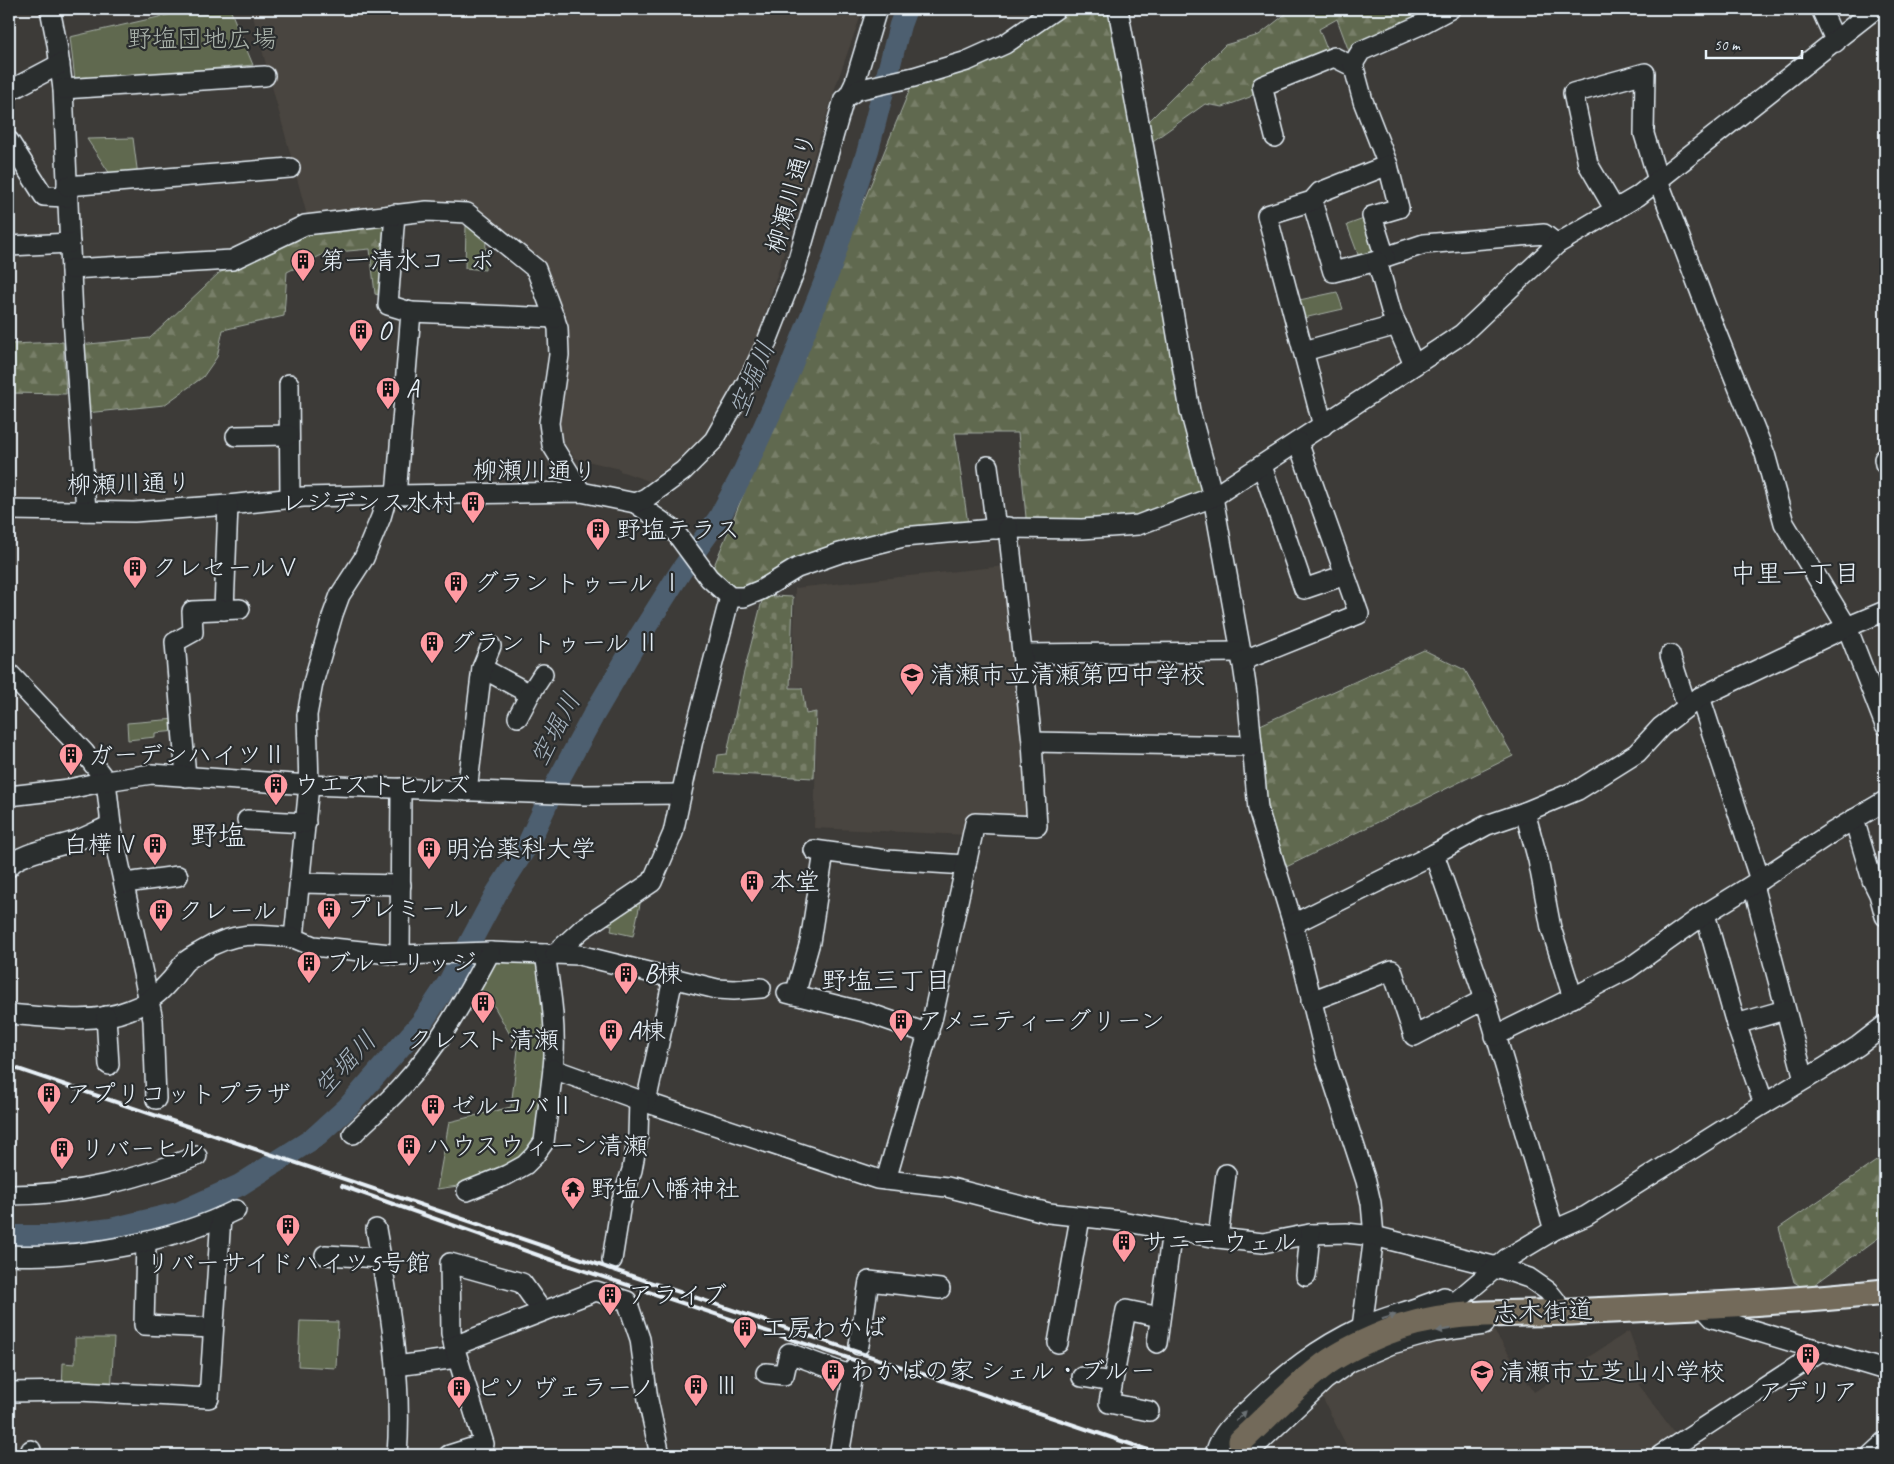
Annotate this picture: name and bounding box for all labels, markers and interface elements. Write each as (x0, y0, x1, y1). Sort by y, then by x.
park label: 野塩団地広場 (127, 23, 277, 55)
scale bar (1706, 28, 1803, 60)
text: 50 m (1714, 36, 1741, 55)
street label: 柳瀬川通り (758, 129, 824, 257)
place label: 第一清水コーポ (320, 245, 495, 277)
building icon: 第一清水コーポ (290, 248, 316, 282)
place label: O (378, 315, 393, 347)
building icon: O (348, 318, 374, 352)
water label: 空堀川 (722, 337, 782, 421)
place label: A (406, 373, 420, 405)
building icon: A (375, 376, 401, 410)
street label: 柳瀬川通り (472, 454, 598, 488)
street label: 柳瀬川通り (66, 467, 192, 501)
place label: レジデンス水村 (281, 487, 456, 519)
building icon: レジデンス水村 (460, 490, 486, 524)
place label: 野塩テラス (616, 514, 740, 546)
building icon: 野塩テラス (585, 517, 611, 551)
place label: クレセールⅤ (152, 552, 301, 584)
building icon: クレセールⅤ (122, 555, 148, 589)
district label: 中里一丁目 (1730, 557, 1860, 590)
place label: グラン トゥール Ⅰ (474, 567, 685, 599)
building icon: グラン トゥール Ⅰ (443, 570, 469, 604)
place label: グラン トゥール Ⅱ (450, 627, 661, 659)
building icon: グラン トゥール Ⅱ (419, 630, 445, 664)
place label: 清瀬市立清瀬第四中学校 (930, 659, 1205, 691)
school or university icon: 清瀬市立清瀬第四中学校 (899, 662, 925, 696)
water label: 空堀川 (522, 687, 588, 771)
place label: ガーデンハイツⅡ (88, 739, 287, 771)
building icon: ガーデンハイツⅡ (58, 742, 84, 776)
place label: ウエストヒルズ (294, 769, 471, 801)
building icon: ウエストヒルズ (263, 772, 289, 806)
district label: 野塩 (190, 818, 246, 853)
place label: 白樺Ⅳ (63, 829, 138, 861)
building icon: 白樺Ⅳ (142, 832, 168, 866)
place label: 明治薬科大学 (446, 833, 596, 865)
building icon: 明治薬科大学 (416, 836, 442, 870)
place label: 本堂 (770, 866, 820, 898)
building icon: 本堂 (739, 869, 765, 903)
place label: プレミール (346, 893, 469, 925)
place label: クレール (178, 895, 278, 927)
building icon: プレミール (316, 896, 342, 930)
building icon: クレール (148, 898, 174, 932)
place label: ブルーリッジ (326, 947, 476, 979)
building icon: ブルーリッジ (296, 950, 322, 984)
place label: B棟 (644, 958, 682, 990)
building icon: B棟 (613, 961, 639, 995)
district label: 野塩三丁目 (821, 964, 951, 997)
building icon: クレスト清瀬 (470, 990, 496, 1024)
place label: アメニティーグリーン (918, 1005, 1165, 1037)
building icon: アメニティーグリーン (888, 1008, 914, 1042)
place label: A棟 (628, 1015, 666, 1047)
building icon: A棟 (598, 1018, 624, 1052)
water label: 空堀川 (306, 1024, 384, 1104)
place label: クレスト清瀬 (407, 1024, 559, 1056)
place label: アプリコットプラザ (66, 1078, 291, 1110)
building icon: アプリコットプラザ (36, 1081, 62, 1115)
place label: ゼルコバⅡ (450, 1090, 575, 1122)
building icon: ゼルコバⅡ (420, 1093, 446, 1127)
place label: ハウスウィーン清瀬 (426, 1130, 648, 1162)
place label: リバーヒル (80, 1133, 205, 1165)
building icon: ハウスウィーン清瀬 (396, 1133, 422, 1167)
building icon: リバーヒル (49, 1136, 75, 1170)
place label: 野塩八幡神社 (590, 1173, 740, 1205)
temple icon: 野塩八幡神社 (560, 1176, 586, 1210)
building icon: リバーサイドハイツ5号館 (275, 1213, 301, 1247)
place label: サニー ウェル (1142, 1226, 1298, 1258)
building icon: サニー ウェル (1111, 1229, 1137, 1263)
place label: リバーサイドハイツ5号館 (145, 1247, 431, 1279)
place label: アライブ (628, 1279, 727, 1311)
building icon: アライブ (597, 1282, 623, 1316)
street label: 志木街道 (1492, 1294, 1594, 1330)
place label: 工房わかば (762, 1312, 887, 1344)
one-way arrow (1382, 1313, 1397, 1321)
building icon: 工房わかば (732, 1315, 758, 1349)
one-way arrow (1436, 1327, 1452, 1335)
building icon: アデリア (1795, 1342, 1821, 1376)
place label: わかばの家 シェル・ブルー (850, 1355, 1155, 1387)
place label: 清瀬市立芝山小学校 (1500, 1356, 1725, 1388)
building icon: わかばの家 シェル・ブルー (820, 1358, 846, 1392)
school or university icon: 清瀬市立芝山小学校 (1469, 1359, 1495, 1393)
place label: Ⅲ (714, 1370, 739, 1402)
place label: ピソ ヴェラーノ (476, 1372, 655, 1404)
building icon: Ⅲ (683, 1373, 709, 1407)
building icon: ピソ ヴェラーノ (446, 1375, 472, 1409)
place label: アデリア (1758, 1376, 1858, 1408)
one-way arrow (1235, 1411, 1247, 1423)

